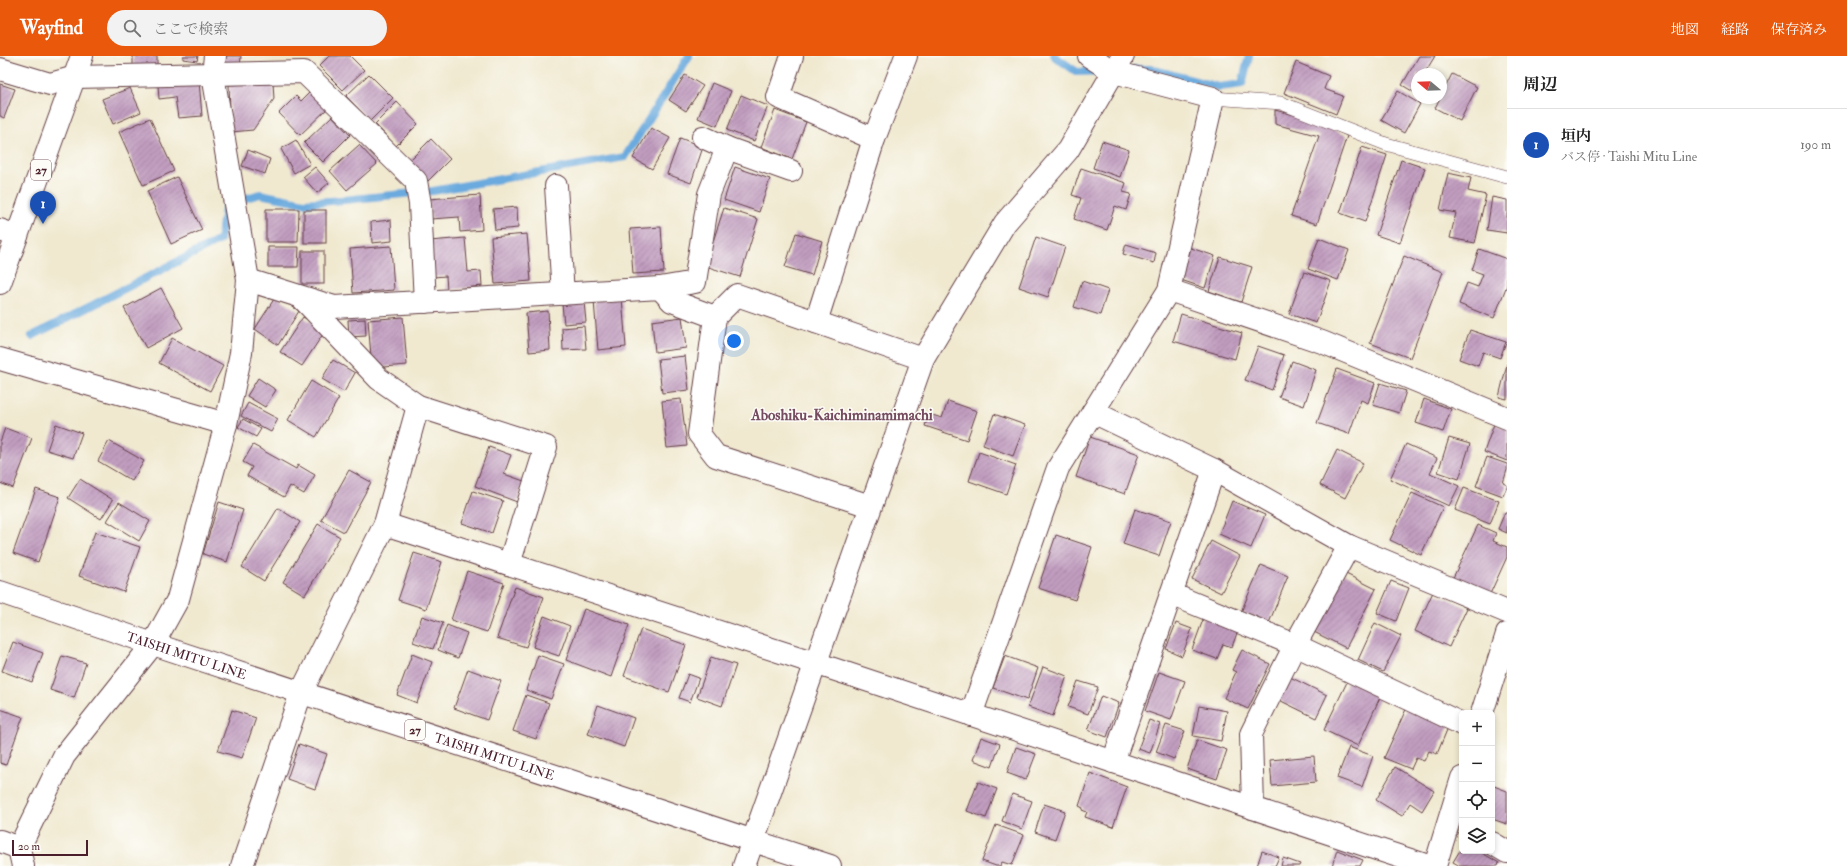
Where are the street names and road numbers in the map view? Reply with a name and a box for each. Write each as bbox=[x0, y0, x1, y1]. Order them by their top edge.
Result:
road number: 27 bbox=[31, 160, 51, 180]
street label: TAISHI MITU LINE bbox=[124, 629, 248, 683]
road number: 27 bbox=[405, 720, 425, 740]
street label: TAISHI MITU LINE bbox=[432, 730, 556, 784]

